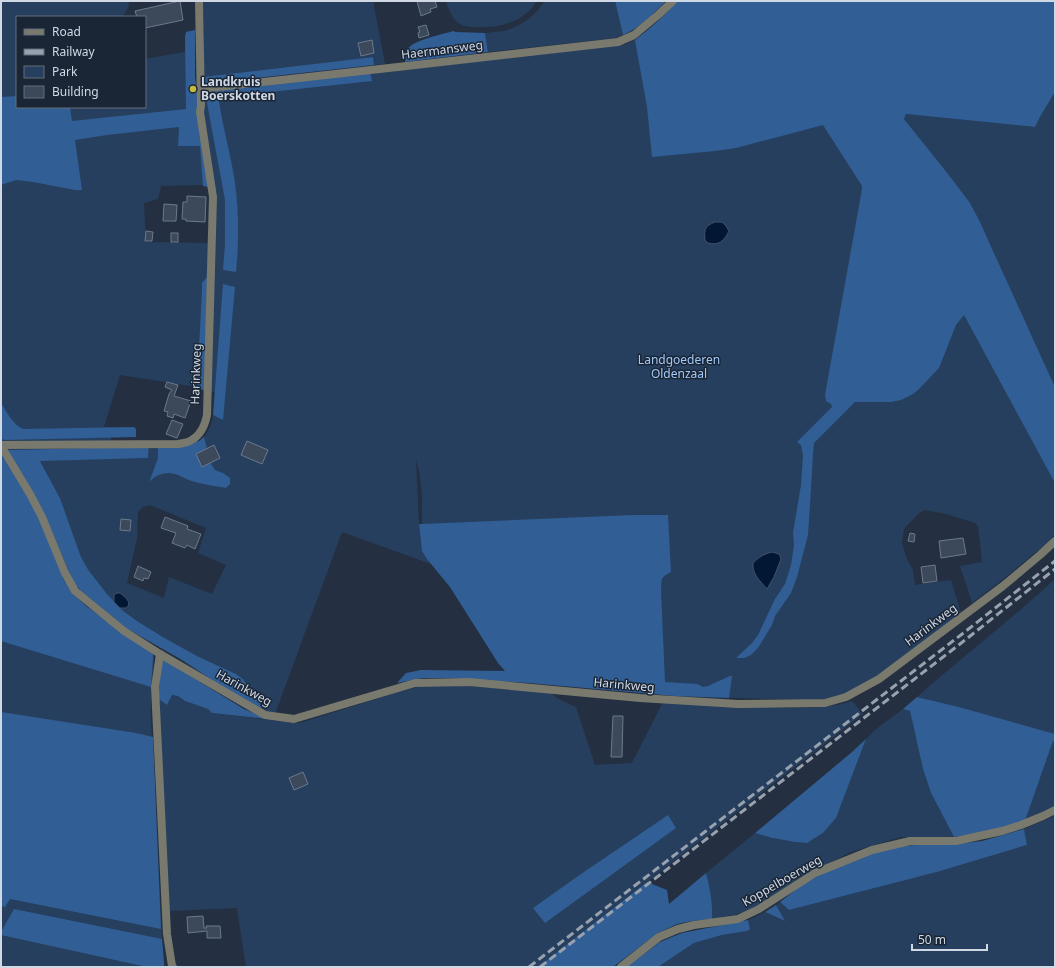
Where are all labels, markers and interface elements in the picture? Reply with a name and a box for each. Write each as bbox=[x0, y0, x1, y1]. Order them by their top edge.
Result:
legend bbox=[16, 16, 146, 108]
text: Road bbox=[52, 23, 81, 40]
street label: Haermansweg bbox=[400, 36, 484, 63]
text: Railway bbox=[52, 43, 96, 60]
text: Park bbox=[52, 63, 78, 80]
place label: Landkruis Boerskotten bbox=[201, 73, 275, 104]
text: Building bbox=[52, 83, 99, 100]
marker: Landkruis Boerskotten bbox=[188, 84, 198, 94]
street label: Harinkweg bbox=[186, 343, 205, 405]
park label: Landgoederen Oldenzaal bbox=[638, 351, 720, 382]
street label: Harinkweg bbox=[901, 599, 960, 650]
street label: Harinkweg bbox=[213, 665, 275, 710]
street label: Harinkweg bbox=[593, 673, 655, 696]
street label: Koppelboerweg bbox=[739, 851, 825, 910]
scale bar bbox=[912, 926, 987, 952]
text: 50 m bbox=[918, 931, 946, 948]

